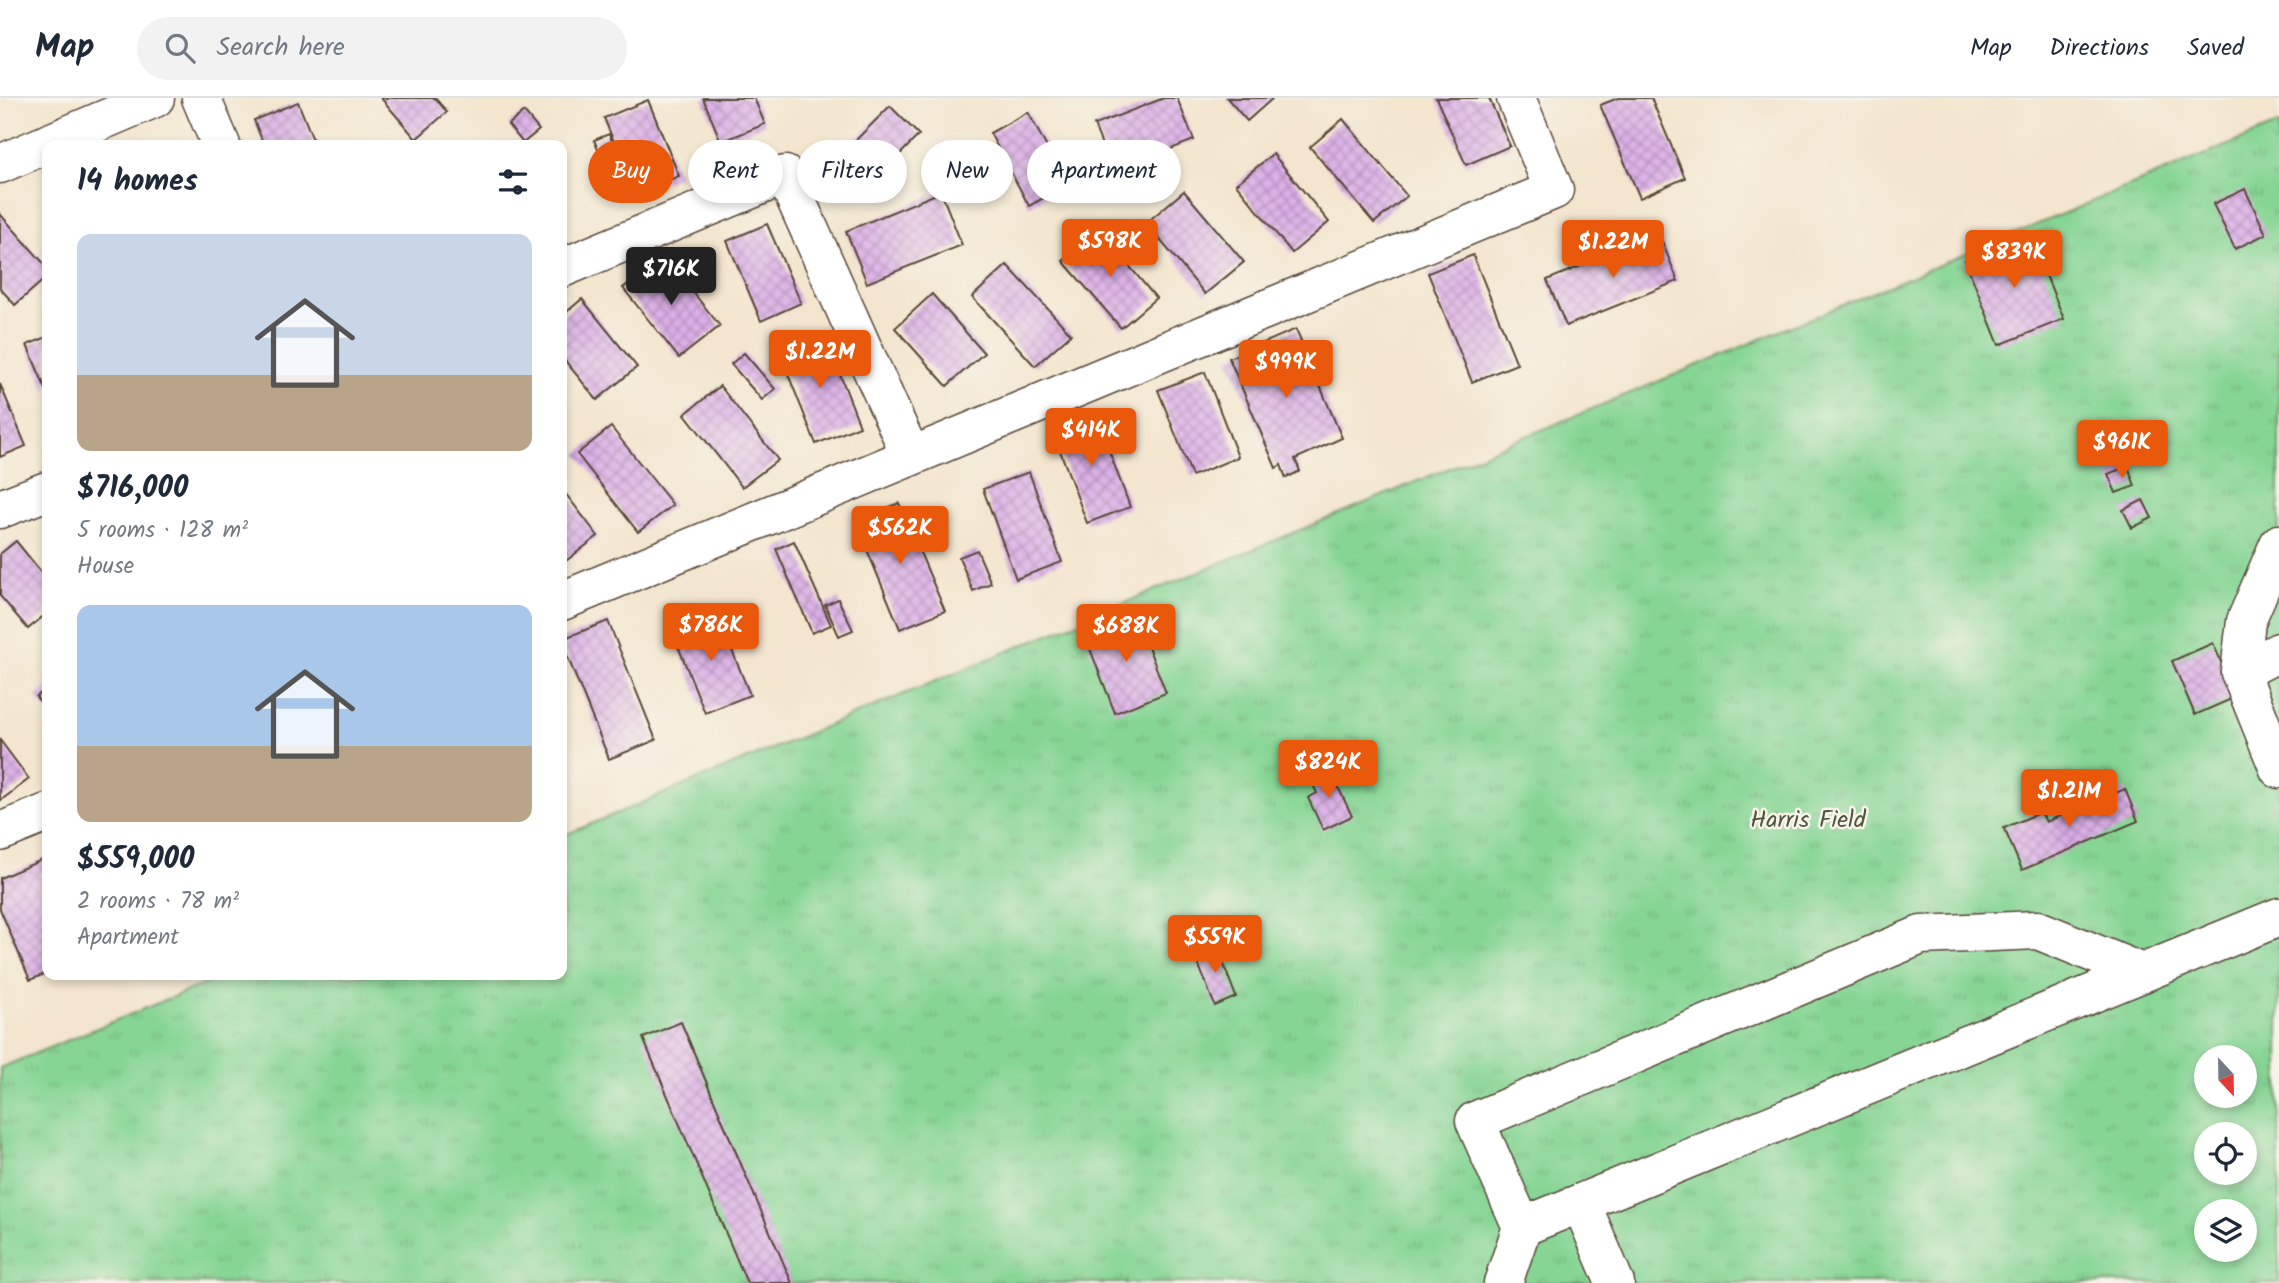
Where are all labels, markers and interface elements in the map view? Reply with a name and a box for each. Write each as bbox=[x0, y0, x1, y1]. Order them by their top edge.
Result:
search box bbox=[137, 17, 627, 80]
text: Map bbox=[35, 22, 95, 75]
text: Search here bbox=[217, 27, 345, 69]
icon: search bbox=[161, 29, 199, 67]
text: Map bbox=[1970, 29, 2012, 68]
text: Directions bbox=[2050, 29, 2149, 68]
text: Saved bbox=[2187, 29, 2244, 68]
chip: Buy bbox=[588, 140, 674, 203]
chip: Rent bbox=[688, 140, 783, 203]
chip: Filters bbox=[797, 140, 907, 203]
chip: New bbox=[921, 140, 1013, 203]
chip: Apartment bbox=[1027, 140, 1181, 203]
text: 14 homes bbox=[77, 158, 198, 206]
icon: filters bbox=[494, 163, 532, 201]
pin: $598K bbox=[1061, 220, 1159, 279]
pin: $1.22M bbox=[1556, 220, 1670, 280]
text: $598K bbox=[1078, 224, 1142, 260]
text: $1.22M bbox=[1578, 225, 1648, 261]
pin: $839K bbox=[1965, 230, 2063, 290]
text: $839K bbox=[1981, 235, 2047, 271]
pin: $716K bbox=[622, 248, 720, 307]
text: $716K bbox=[642, 252, 700, 288]
icon: home bbox=[242, 280, 368, 406]
pin: $1.22M bbox=[763, 330, 877, 390]
text: $1.22M bbox=[785, 335, 855, 371]
pin: $999K bbox=[1237, 341, 1335, 400]
text: $999K bbox=[1255, 345, 1317, 381]
pin: $414K bbox=[1042, 408, 1140, 468]
text: $414K bbox=[1061, 413, 1121, 449]
pin: $961K bbox=[2073, 420, 2171, 480]
text: $961K bbox=[2093, 425, 2151, 461]
text: $716,000 bbox=[77, 465, 188, 513]
pin: $562K bbox=[851, 506, 949, 566]
text: $562K bbox=[868, 511, 932, 547]
text: 5 rooms · 128 m² bbox=[77, 513, 248, 549]
text: House bbox=[77, 549, 134, 585]
pin: $786K bbox=[662, 603, 760, 663]
pin: $688K bbox=[1077, 604, 1175, 664]
text: $786K bbox=[679, 608, 743, 644]
text: $688K bbox=[1092, 609, 1160, 645]
icon: home bbox=[242, 651, 368, 777]
pin: $824K bbox=[1279, 740, 1377, 800]
text: $824K bbox=[1295, 745, 1361, 781]
pin: $1.21M bbox=[2012, 770, 2126, 829]
text: $1.21M bbox=[2037, 774, 2101, 810]
park label: Harris Field bbox=[1750, 801, 1867, 840]
text: $559,000 bbox=[77, 836, 194, 884]
text: 2 rooms · 78 m² bbox=[77, 884, 239, 920]
pin: $559K bbox=[1166, 916, 1264, 975]
text: Apartment bbox=[77, 920, 179, 956]
text: $559K bbox=[1184, 920, 1246, 956]
north arrow bbox=[2194, 1045, 2258, 1108]
map controls bbox=[2194, 1045, 2257, 1262]
button: locate bbox=[2194, 1122, 2257, 1185]
button: layers bbox=[2194, 1199, 2257, 1262]

